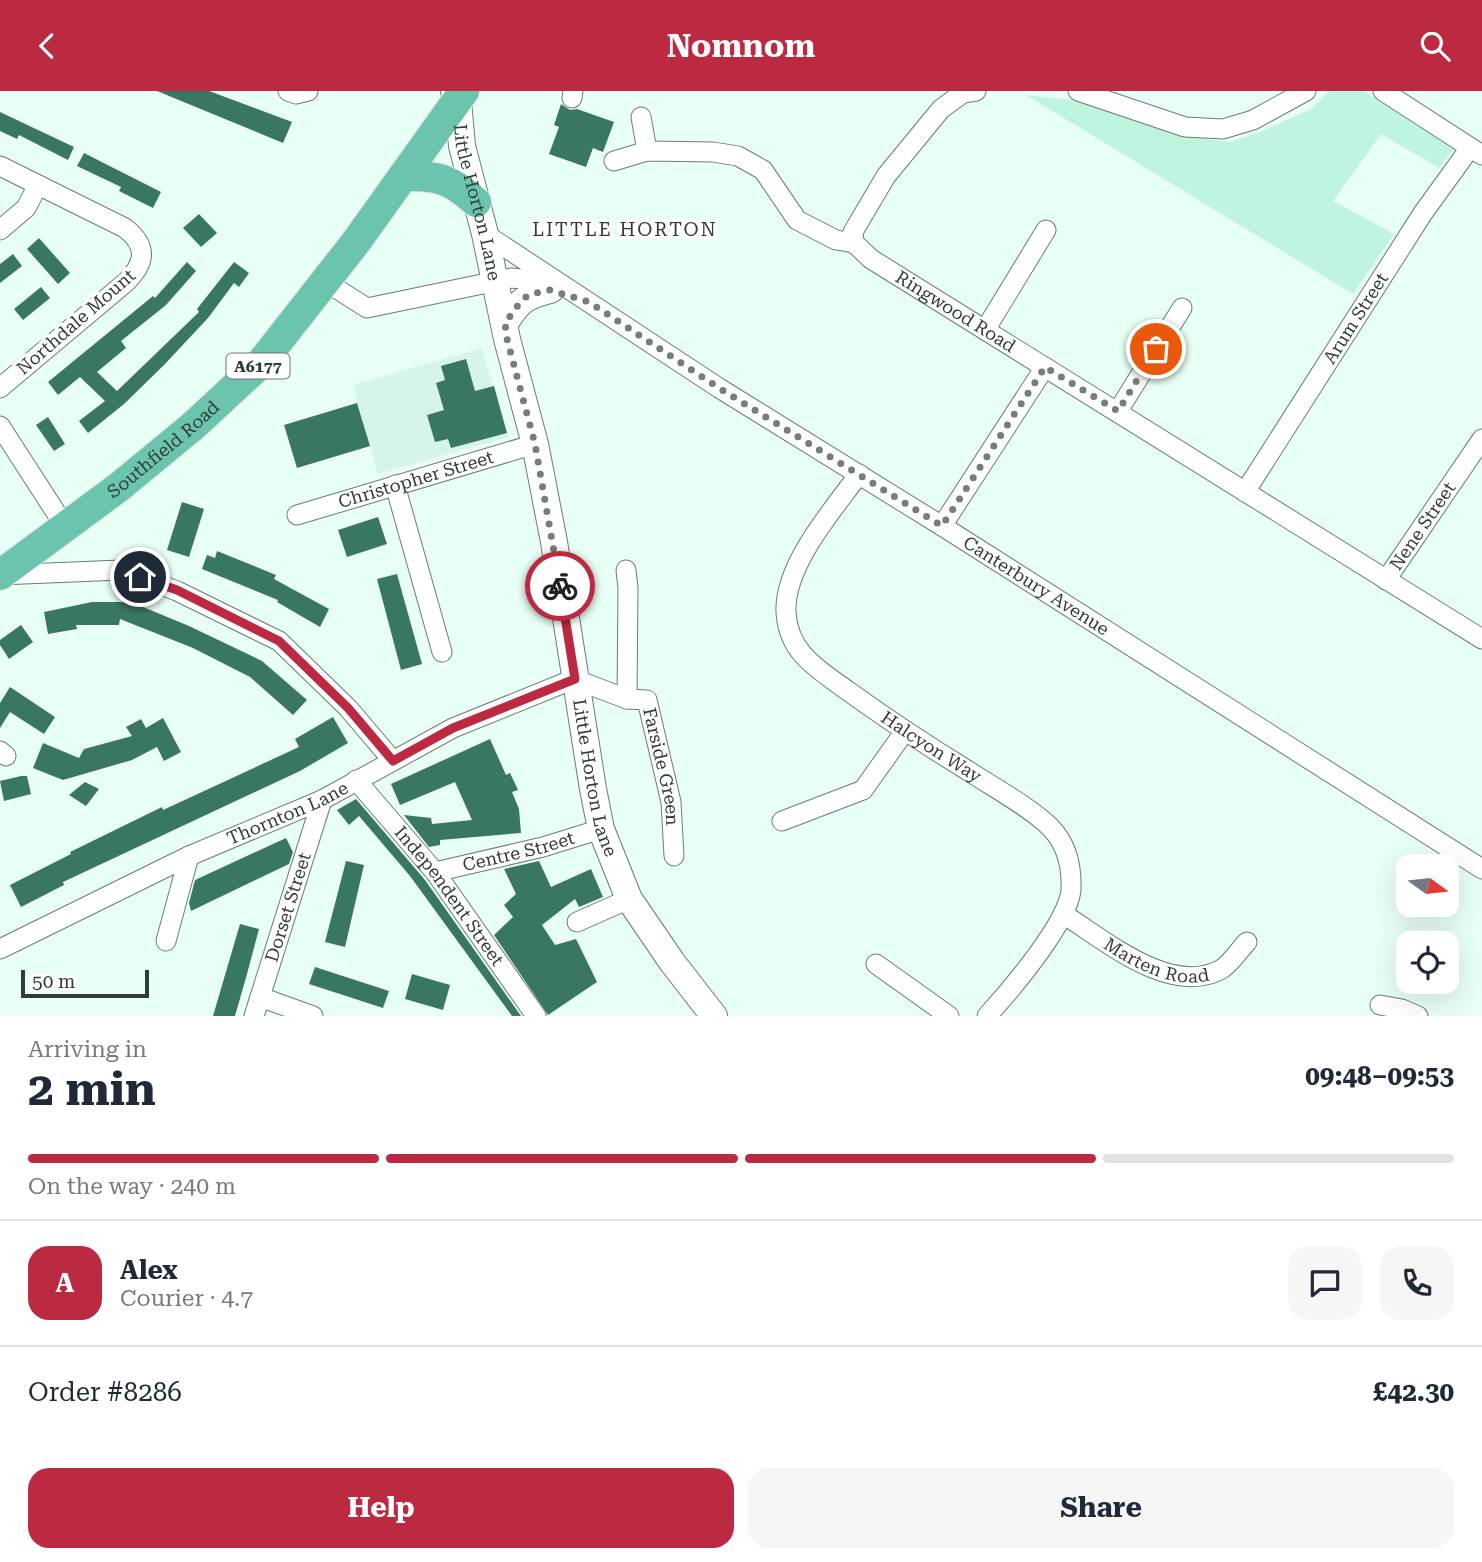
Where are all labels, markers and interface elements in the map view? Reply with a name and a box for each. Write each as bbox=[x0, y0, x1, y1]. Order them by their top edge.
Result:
icon: back bbox=[28, 27, 66, 65]
text: Nomnom bbox=[667, 27, 815, 65]
icon: search bbox=[1416, 27, 1454, 65]
street label: Little Horton Lane bbox=[450, 123, 505, 283]
district label: LITTLE HORTON bbox=[532, 218, 718, 241]
street label: Northdale Mount bbox=[12, 264, 139, 379]
street label: Ringwood Road bbox=[892, 266, 1020, 357]
street label: Arum Street bbox=[1319, 268, 1392, 367]
pin bbox=[1126, 319, 1186, 379]
icon: bag bbox=[1137, 330, 1175, 368]
road number: A6177 bbox=[226, 353, 290, 379]
street label: Southfield Road bbox=[103, 396, 224, 502]
street label: Christopher Street bbox=[336, 446, 496, 512]
street label: Nene Street bbox=[1385, 478, 1460, 574]
street label: Canterbury Avenue bbox=[960, 531, 1113, 640]
pin bbox=[110, 547, 170, 607]
courier bbox=[525, 551, 595, 621]
icon: home bbox=[121, 558, 159, 596]
icon: bike bbox=[541, 567, 579, 605]
street label: Little Horton Lane bbox=[569, 697, 622, 859]
street label: Farside Green bbox=[639, 706, 683, 827]
street label: Halcyon Way bbox=[877, 707, 986, 787]
street label: Thornton Lane bbox=[224, 777, 352, 849]
street label: Independent Street bbox=[390, 822, 509, 970]
street label: Centre Street bbox=[460, 827, 577, 875]
street label: Dorset Street bbox=[261, 849, 315, 965]
north arrow bbox=[1396, 854, 1460, 917]
map controls bbox=[1396, 854, 1459, 994]
button: locate bbox=[1396, 931, 1459, 994]
street label: Marten Road bbox=[1100, 933, 1211, 987]
scale bar bbox=[21, 967, 149, 999]
text: 50 m bbox=[32, 970, 75, 993]
text: Arriving in bbox=[28, 1036, 147, 1063]
text: 09:48–09:53 bbox=[1305, 1061, 1454, 1091]
text: 2 min bbox=[28, 1062, 156, 1116]
text: On the way · 240 m bbox=[28, 1173, 236, 1200]
button: chat bbox=[1288, 1246, 1362, 1320]
button: phone bbox=[1380, 1246, 1454, 1320]
text: Alex bbox=[120, 1255, 178, 1285]
text: A bbox=[56, 1268, 74, 1298]
text: Courier · 4.7 bbox=[120, 1285, 253, 1312]
text: Order #8286 bbox=[28, 1377, 182, 1407]
text: £42.30 bbox=[1373, 1377, 1454, 1407]
button: Help bbox=[28, 1468, 734, 1548]
button: Share bbox=[748, 1468, 1454, 1548]

